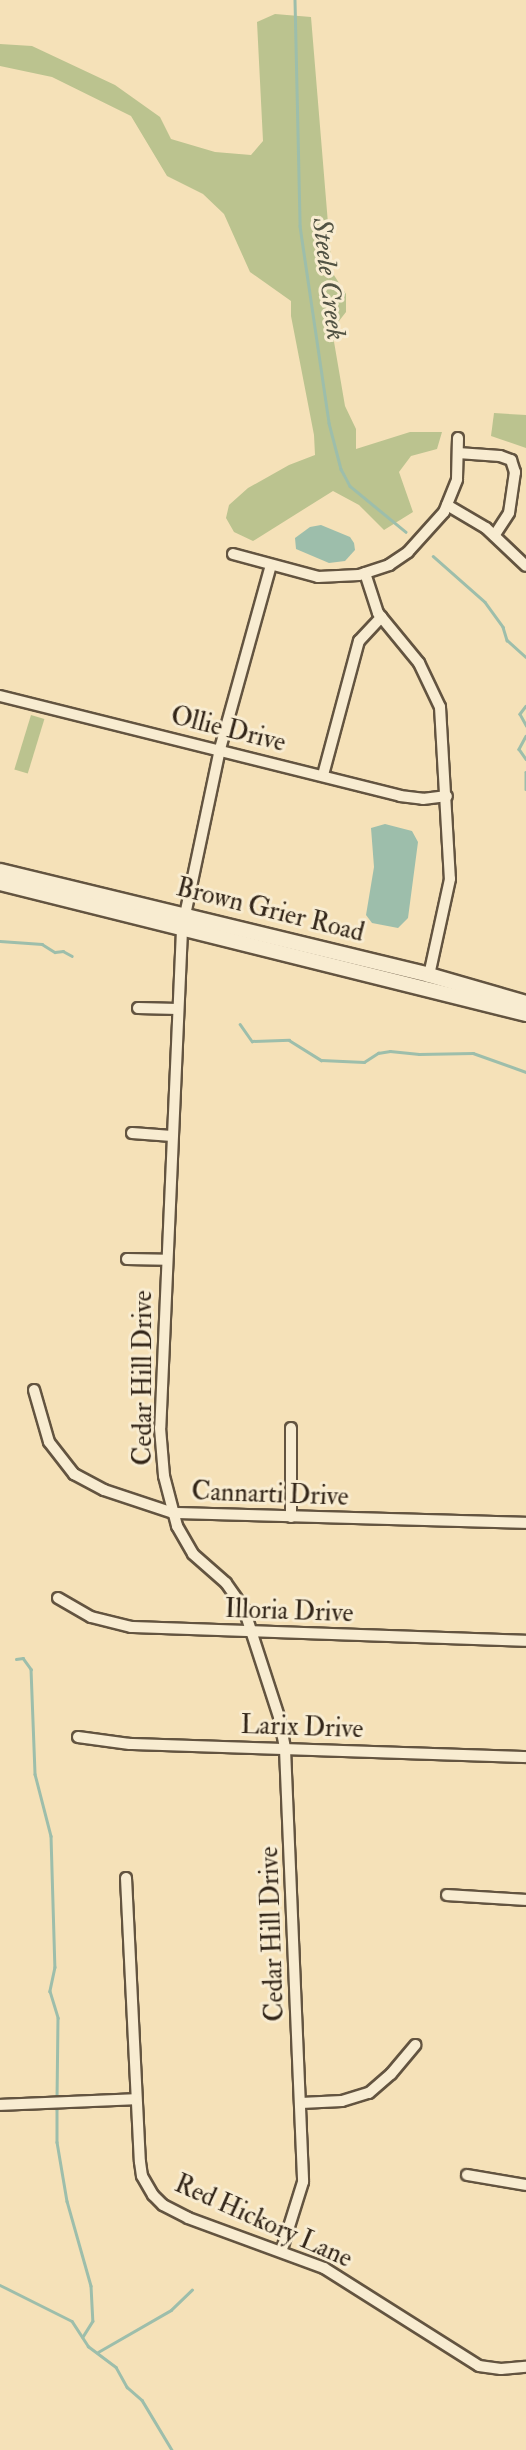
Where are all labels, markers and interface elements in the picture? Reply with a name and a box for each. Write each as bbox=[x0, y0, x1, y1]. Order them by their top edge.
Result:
water label: Steele Creek bbox=[304, 216, 352, 342]
street label: Ollie Drive bbox=[167, 701, 289, 759]
street label: Brown Grier Road bbox=[173, 873, 367, 949]
street label: Cedar Hill Drive bbox=[128, 1290, 160, 1466]
street label: Cannarti Drive bbox=[191, 1477, 349, 1513]
street label: Illoria Drive bbox=[224, 1594, 354, 1630]
street label: Larix Drive bbox=[240, 1710, 364, 1746]
street label: Cedar Hill Drive bbox=[254, 1846, 292, 2022]
street label: Red Hickory Lane bbox=[169, 2169, 357, 2275]

